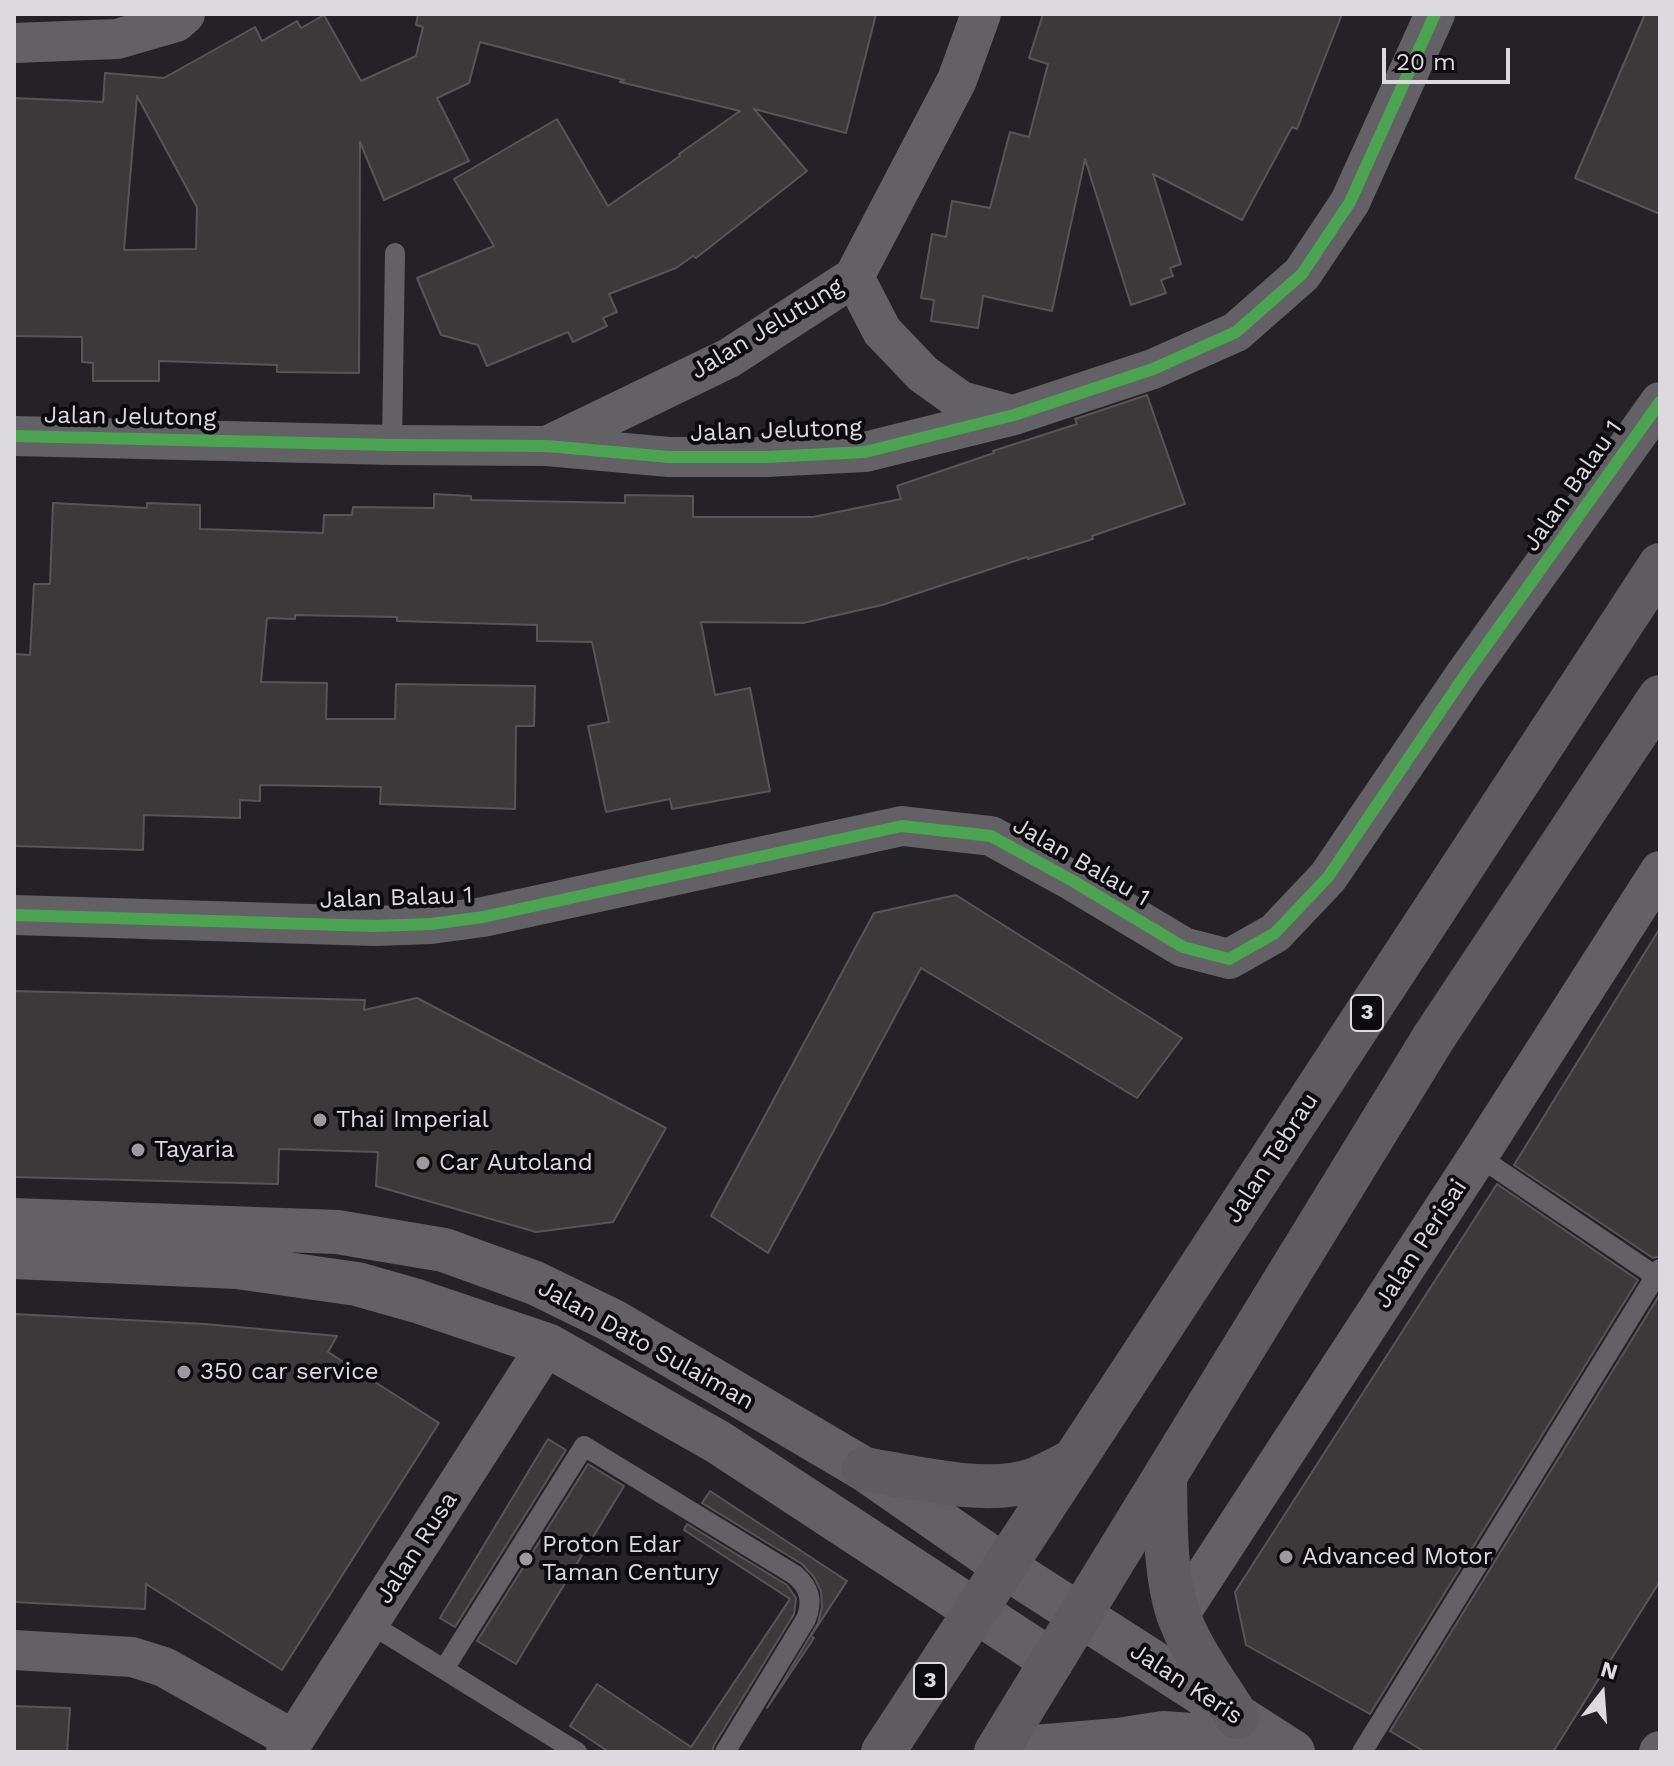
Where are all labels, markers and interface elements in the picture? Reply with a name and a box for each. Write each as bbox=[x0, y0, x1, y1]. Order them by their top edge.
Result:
scale bar bbox=[1386, 32, 1514, 82]
text: 20 m bbox=[1396, 48, 1456, 76]
street label: Jalan Jelutung bbox=[686, 272, 848, 386]
street label: Jalan Jelutong bbox=[44, 401, 216, 433]
street label: Jalan Jelutong bbox=[689, 414, 863, 448]
street label: Jalan Balau 1 bbox=[1517, 415, 1629, 557]
street label: Jalan Balau 1 bbox=[1007, 811, 1155, 913]
street label: Jalan Balau 1 bbox=[319, 881, 473, 915]
road number: 3 bbox=[1351, 995, 1383, 1031]
street label: Jalan Tebrau bbox=[1219, 1088, 1325, 1228]
place label: Thai Imperial bbox=[336, 1106, 489, 1134]
marker: Thai Imperial bbox=[311, 1111, 329, 1129]
place label: Tayaria bbox=[154, 1136, 234, 1164]
marker: Tayaria bbox=[129, 1141, 147, 1159]
place label: Car Autoland bbox=[439, 1149, 593, 1177]
marker: Car Autoland bbox=[414, 1154, 432, 1172]
street label: Jalan Perisai bbox=[1369, 1174, 1473, 1314]
street label: Jalan Dato Sulaiman bbox=[533, 1274, 759, 1416]
place label: 350 car service bbox=[200, 1358, 379, 1386]
marker: 350 car service bbox=[175, 1363, 193, 1381]
street label: Jalan Rusa bbox=[370, 1487, 464, 1609]
place label: Proton Edar Taman Century bbox=[542, 1531, 719, 1587]
place label: Advanced Motor bbox=[1302, 1543, 1493, 1571]
marker: Advanced Motor bbox=[1277, 1548, 1295, 1566]
marker: Proton Edar Taman Century bbox=[517, 1550, 535, 1568]
street label: Jalan Keris bbox=[1124, 1637, 1248, 1731]
north arrow bbox=[1562, 1654, 1642, 1734]
text: N bbox=[1598, 1656, 1621, 1685]
road number: 3 bbox=[914, 1663, 946, 1699]

